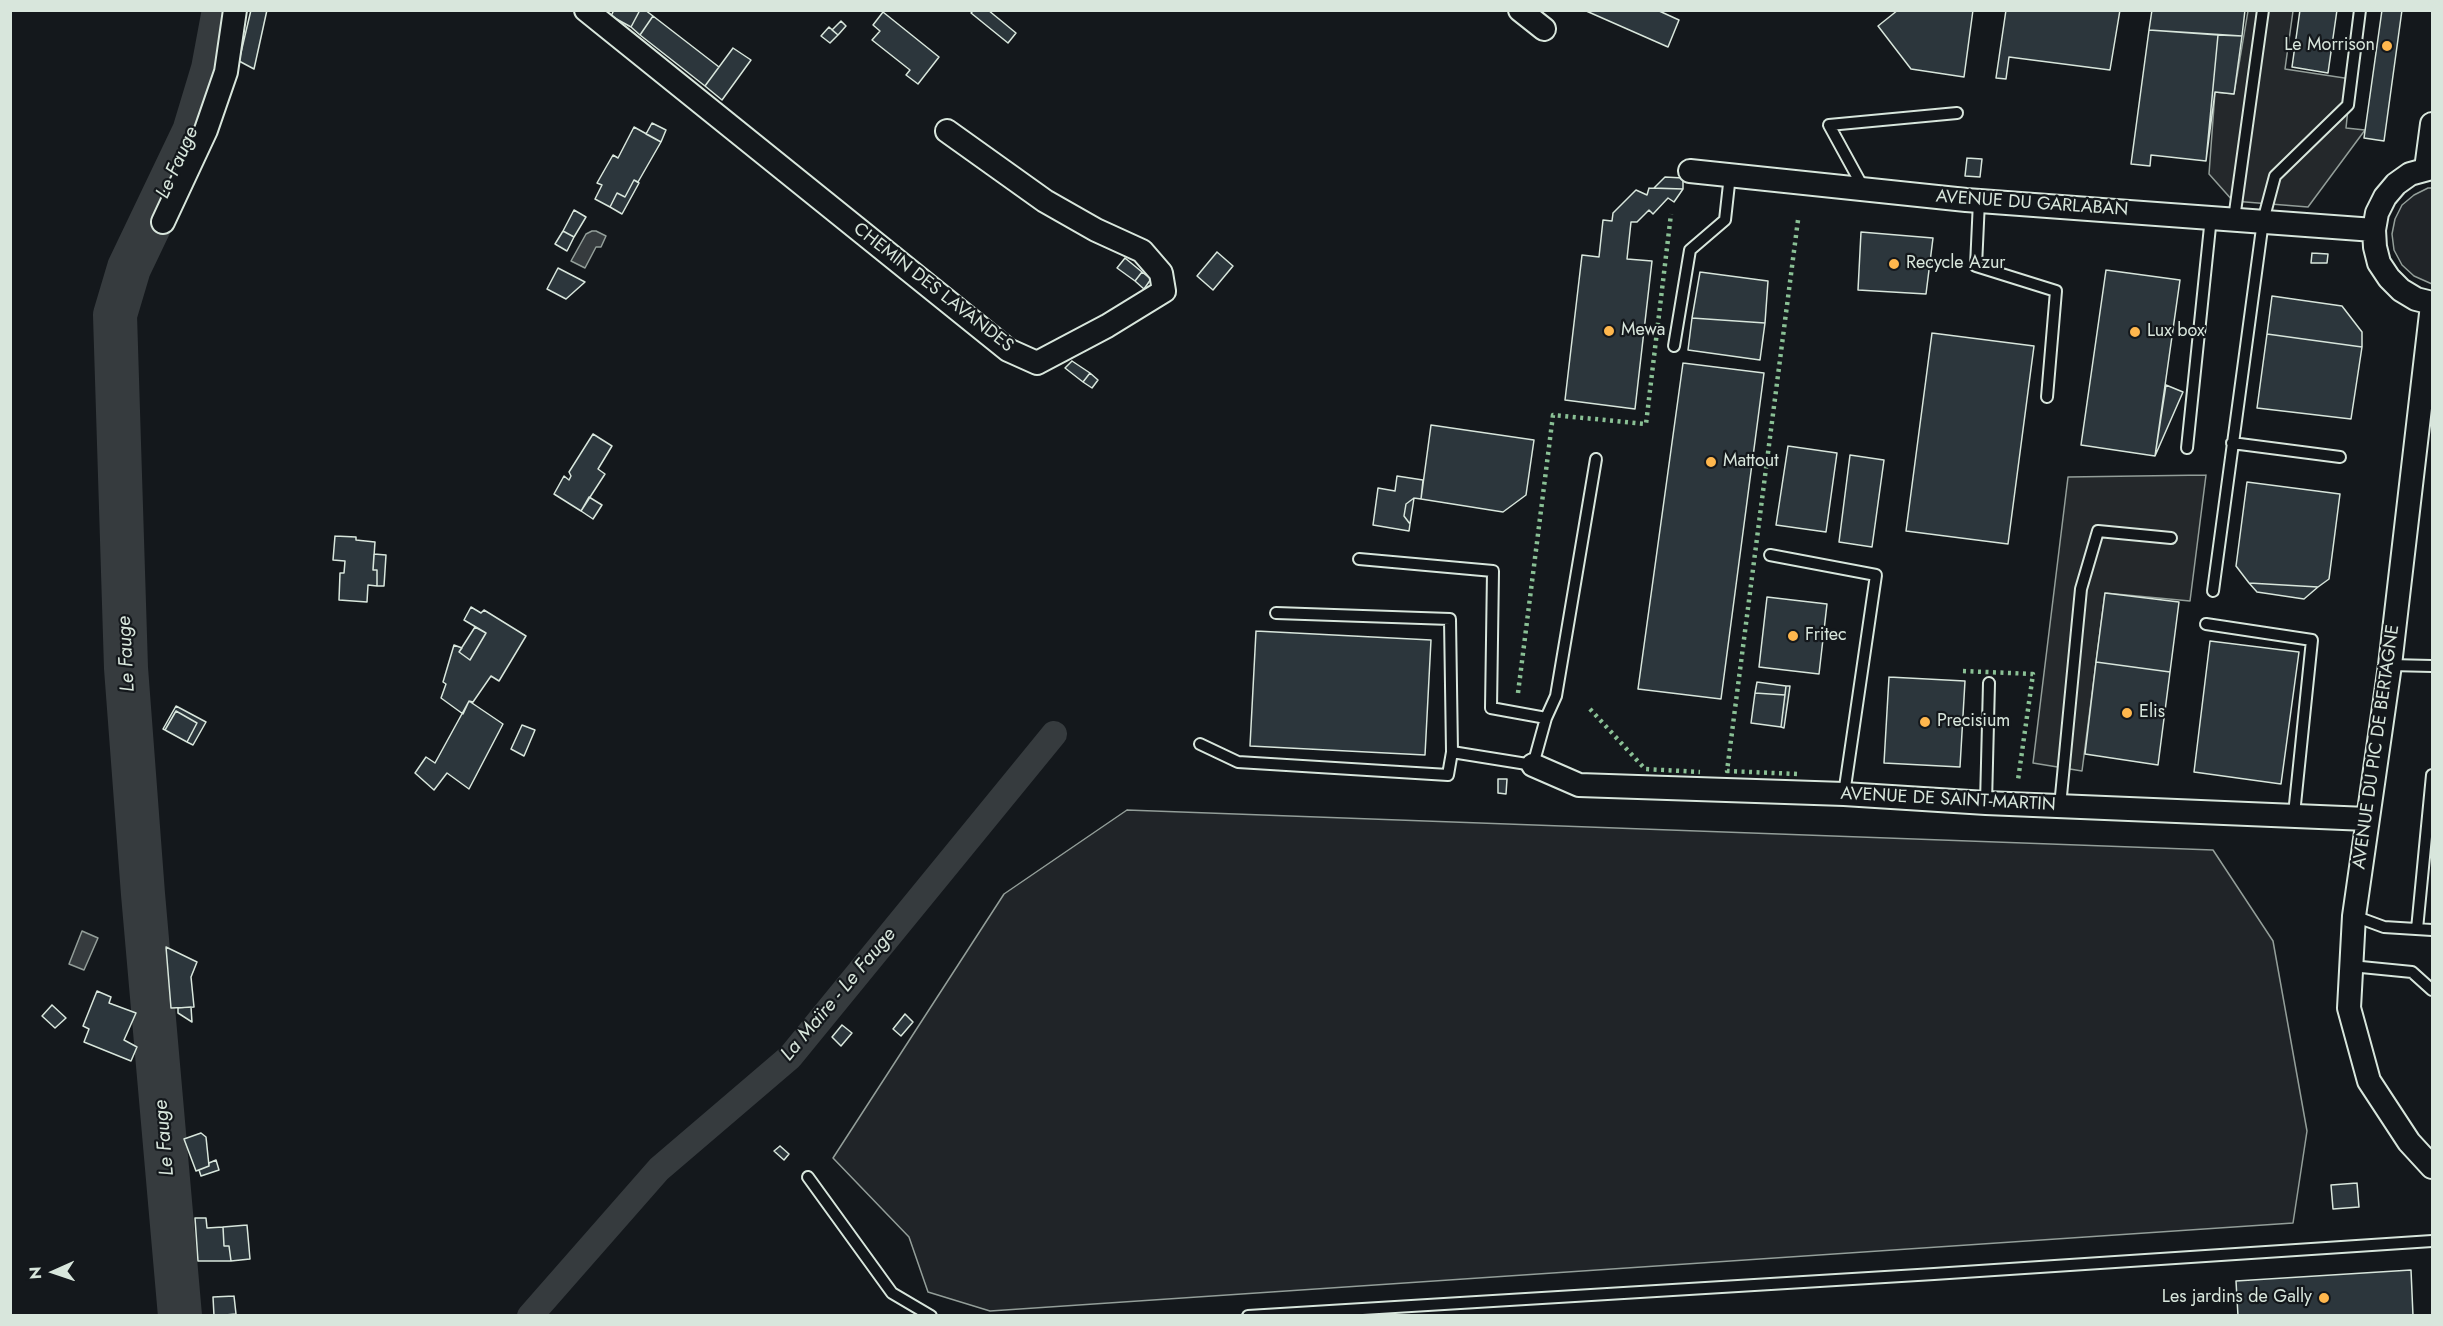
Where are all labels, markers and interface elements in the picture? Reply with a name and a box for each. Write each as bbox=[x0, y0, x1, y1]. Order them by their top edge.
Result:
place label: Le Morrison bbox=[2284, 35, 2375, 57]
marker: Le Morrison bbox=[2380, 39, 2394, 53]
water label: Le Fauge bbox=[152, 123, 204, 203]
street label: AVENUE DU GARLABAN bbox=[1935, 187, 2129, 221]
street label: CHEMIN DES LAVANDES bbox=[849, 219, 1017, 357]
place label: Recycle Azur bbox=[1906, 253, 2006, 275]
marker: Recycle Azur bbox=[1887, 257, 1901, 271]
place label: Mewa bbox=[1621, 320, 1665, 342]
place label: Lux box bbox=[2147, 321, 2205, 343]
marker: Mewa bbox=[1602, 324, 1616, 338]
marker: Lux box bbox=[2128, 325, 2142, 339]
place label: Mattout bbox=[1723, 451, 1778, 473]
marker: Mattout bbox=[1704, 455, 1718, 469]
water label: Le Fauge bbox=[113, 615, 141, 693]
street label: AVENUE DU PIC DE BERTAGNE bbox=[2349, 623, 2405, 871]
place label: Fritec bbox=[1805, 625, 1847, 647]
marker: Fritec bbox=[1786, 629, 1800, 643]
place label: Elis bbox=[2139, 702, 2165, 724]
marker: Elis bbox=[2120, 706, 2134, 720]
place label: Precisium bbox=[1937, 711, 2010, 733]
marker: Precisium bbox=[1918, 715, 1932, 729]
street label: AVENUE DE SAINT-MARTIN bbox=[1840, 784, 2056, 816]
water label: La Maïre - Le Fauge bbox=[776, 924, 902, 1066]
water label: Le Fauge bbox=[150, 1099, 180, 1177]
north arrow bbox=[24, 1242, 84, 1302]
text: N bbox=[24, 1266, 47, 1280]
place label: Les jardins de Gally bbox=[2162, 1287, 2312, 1309]
marker: Les jardins de Gally bbox=[2317, 1291, 2331, 1305]

